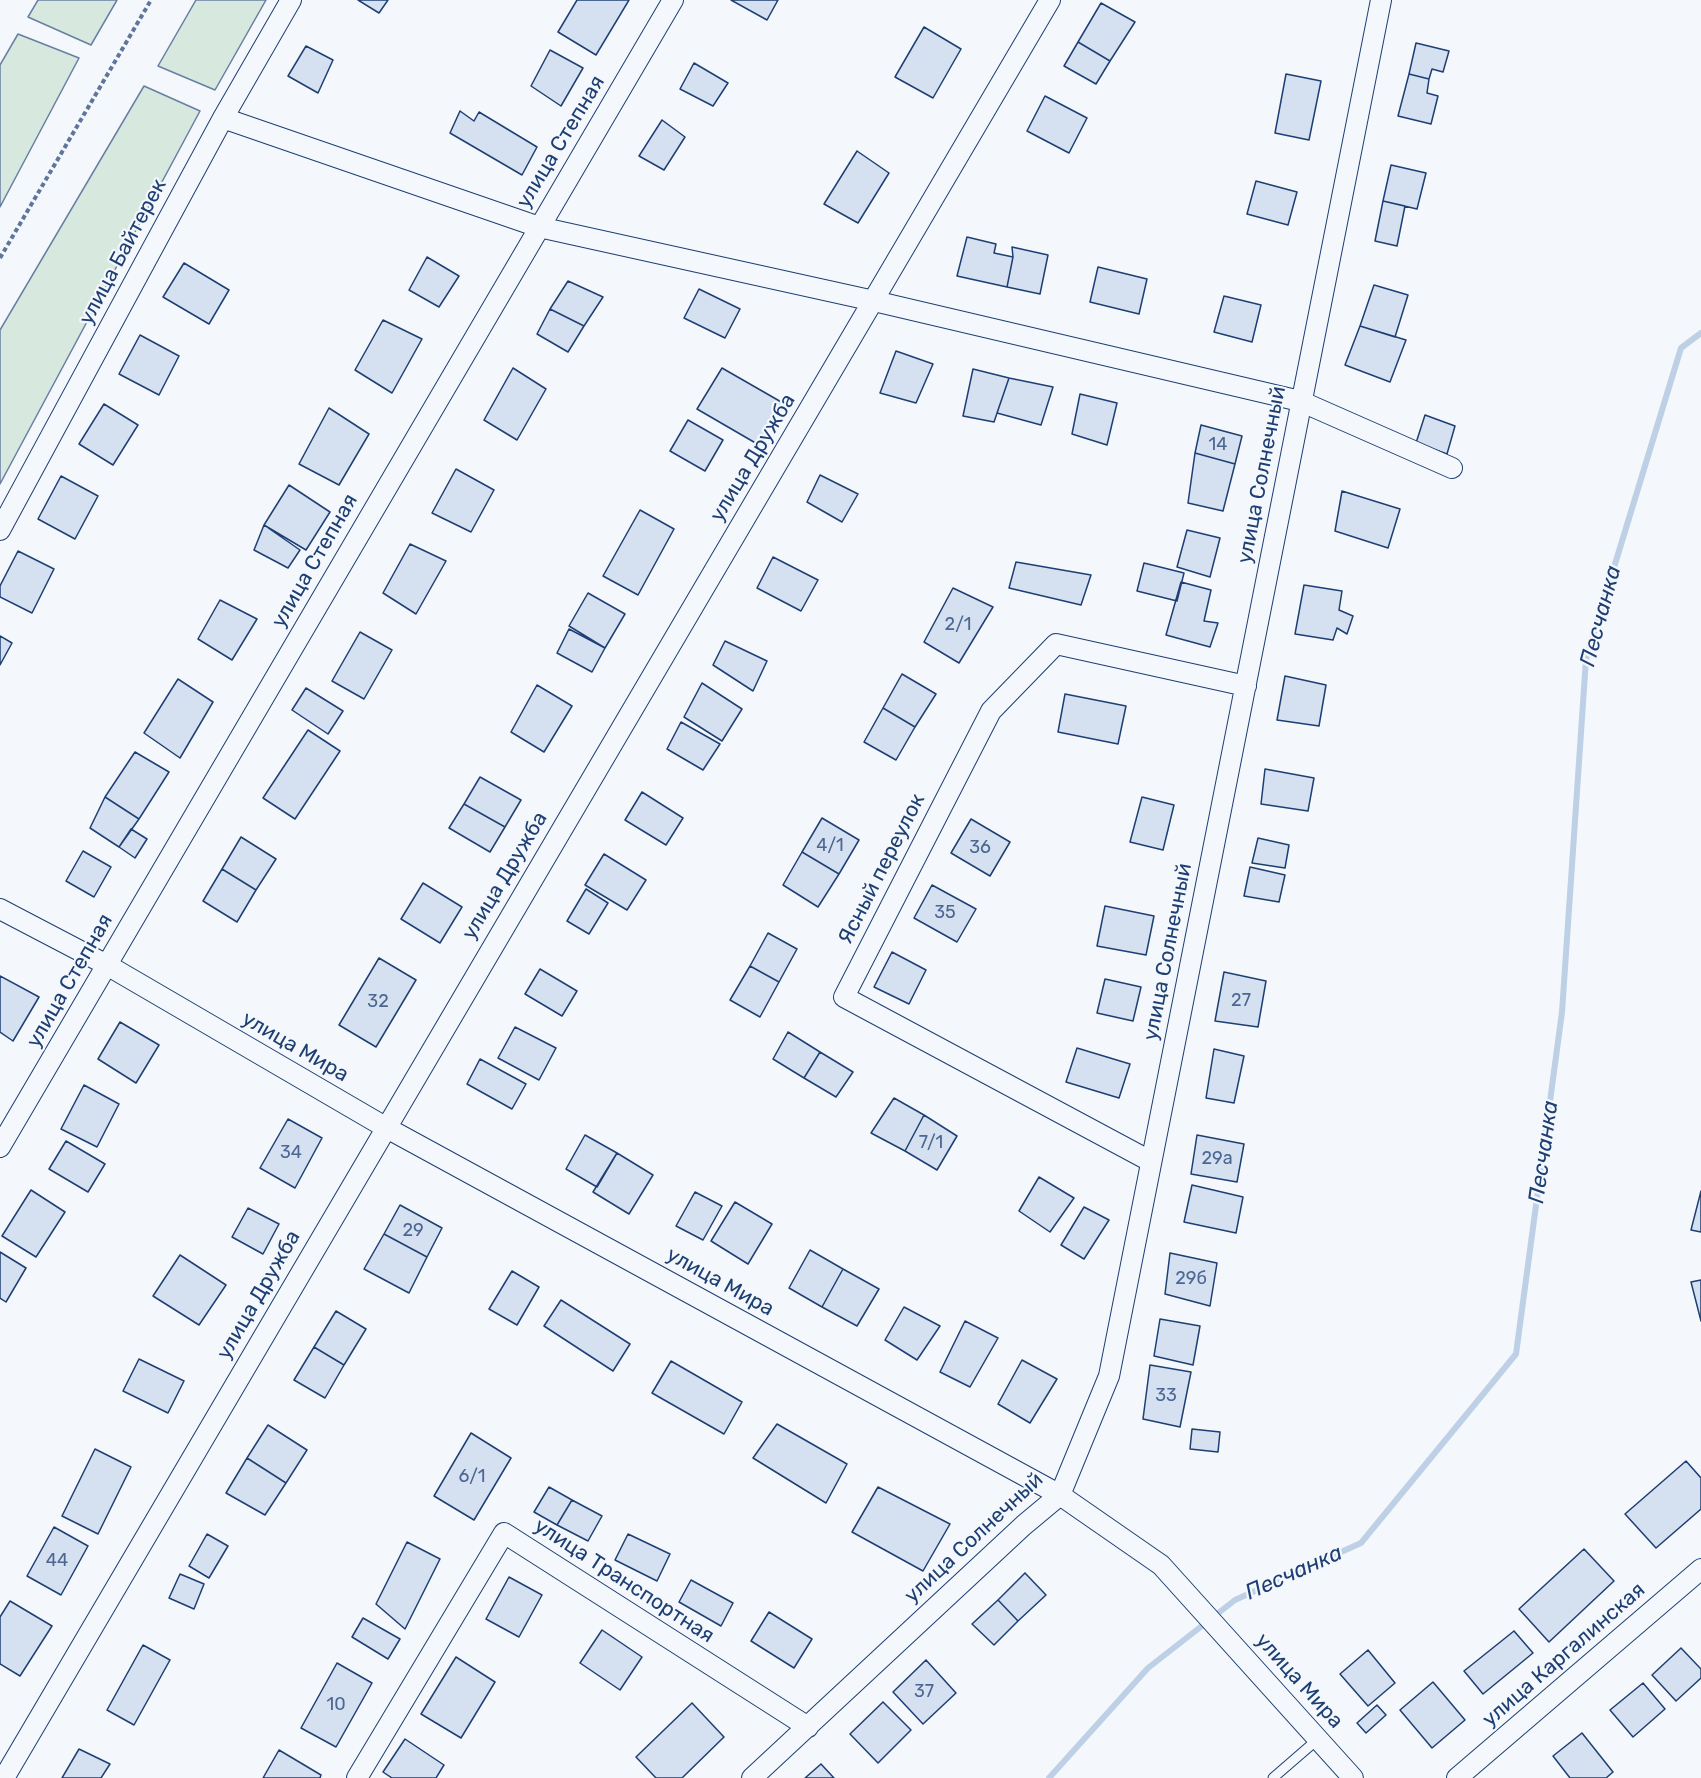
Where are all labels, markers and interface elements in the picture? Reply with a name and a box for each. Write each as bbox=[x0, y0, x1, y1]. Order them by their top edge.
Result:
street label: улица Степная bbox=[511, 71, 611, 213]
street label: улица Байтерек bbox=[74, 175, 172, 329]
street label: улица Солнечный bbox=[1232, 384, 1292, 566]
street label: улица Дружба bbox=[705, 390, 801, 526]
house number: 14 bbox=[1209, 434, 1227, 456]
street label: улица Степная bbox=[267, 490, 363, 632]
water label: Песчанка bbox=[1575, 563, 1627, 669]
house number: 2/1 bbox=[945, 614, 971, 636]
street label: Ясный переулок bbox=[833, 790, 931, 948]
street label: улица Дружба bbox=[457, 808, 553, 944]
house number: 4/1 bbox=[816, 835, 844, 857]
house number: 36 bbox=[969, 837, 991, 859]
street label: улица Солнечный bbox=[1138, 861, 1198, 1043]
house number: 35 bbox=[934, 902, 956, 924]
street label: улица Степная bbox=[22, 910, 118, 1052]
house number: 27 bbox=[1231, 990, 1251, 1012]
house number: 32 bbox=[367, 991, 389, 1013]
street label: улица Мира bbox=[237, 1006, 353, 1088]
water label: Песчанка bbox=[1524, 1099, 1564, 1205]
house number: 7/1 bbox=[919, 1132, 943, 1154]
house number: 34 bbox=[280, 1142, 302, 1164]
house number: 29а bbox=[1201, 1148, 1233, 1170]
house number: 29 bbox=[402, 1220, 424, 1242]
street label: улица Дружба bbox=[212, 1226, 306, 1364]
street label: улица Мира bbox=[662, 1242, 778, 1322]
house number: 29б bbox=[1175, 1268, 1207, 1290]
house number: 33 bbox=[1155, 1385, 1177, 1407]
house number: 6/1 bbox=[458, 1466, 486, 1488]
street label: улица Солнечный bbox=[900, 1467, 1048, 1609]
street label: улица Транспортная bbox=[529, 1513, 719, 1649]
water label: Песчанка bbox=[1241, 1540, 1347, 1606]
house number: 44 bbox=[46, 1550, 68, 1572]
street label: улица Каргалинская bbox=[1477, 1577, 1651, 1733]
street label: улица Мира bbox=[1250, 1628, 1348, 1734]
house number: 37 bbox=[914, 1681, 934, 1703]
house number: 10 bbox=[326, 1694, 346, 1716]

